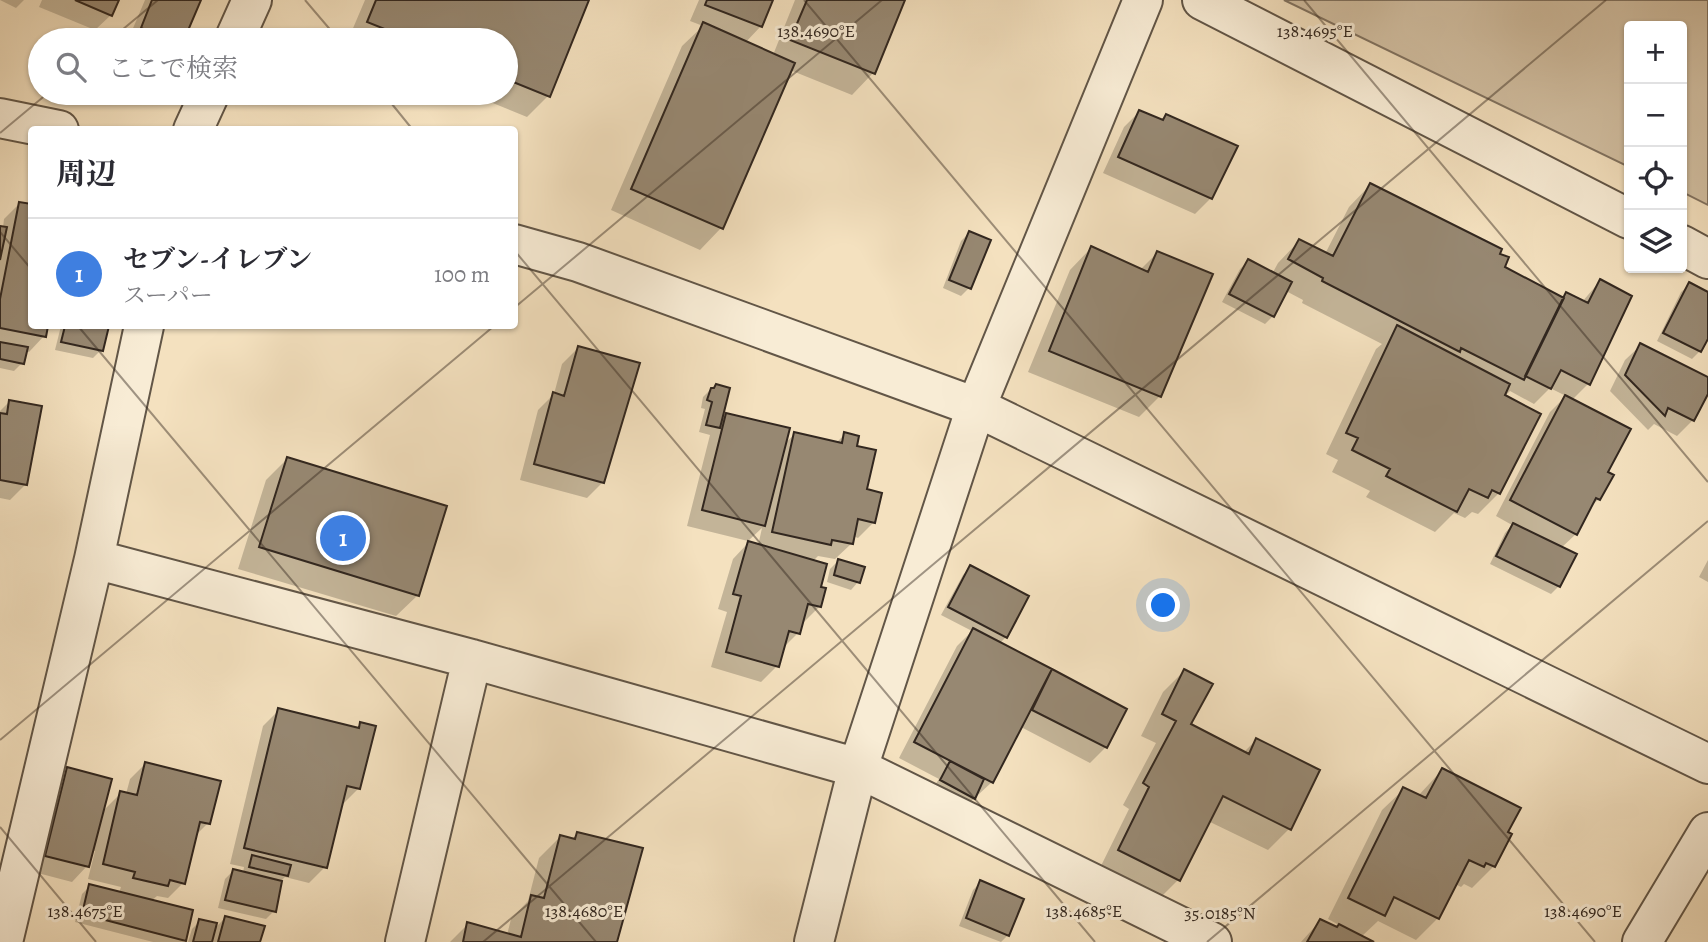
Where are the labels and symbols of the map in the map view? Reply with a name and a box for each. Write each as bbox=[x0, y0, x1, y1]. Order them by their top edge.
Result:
text: 138.4690°E bbox=[777, 19, 855, 43]
text: 138.4695°E bbox=[1277, 19, 1353, 43]
pin: 1 bbox=[320, 512, 366, 564]
your location bbox=[1146, 588, 1180, 622]
text: 138.4675°E bbox=[47, 899, 123, 923]
text: 138.4680°E bbox=[545, 899, 623, 923]
text: 138.4685°E bbox=[1046, 899, 1122, 923]
text: 138.4690°E bbox=[1544, 899, 1622, 923]
text: 35.0185°N bbox=[1184, 901, 1256, 925]

